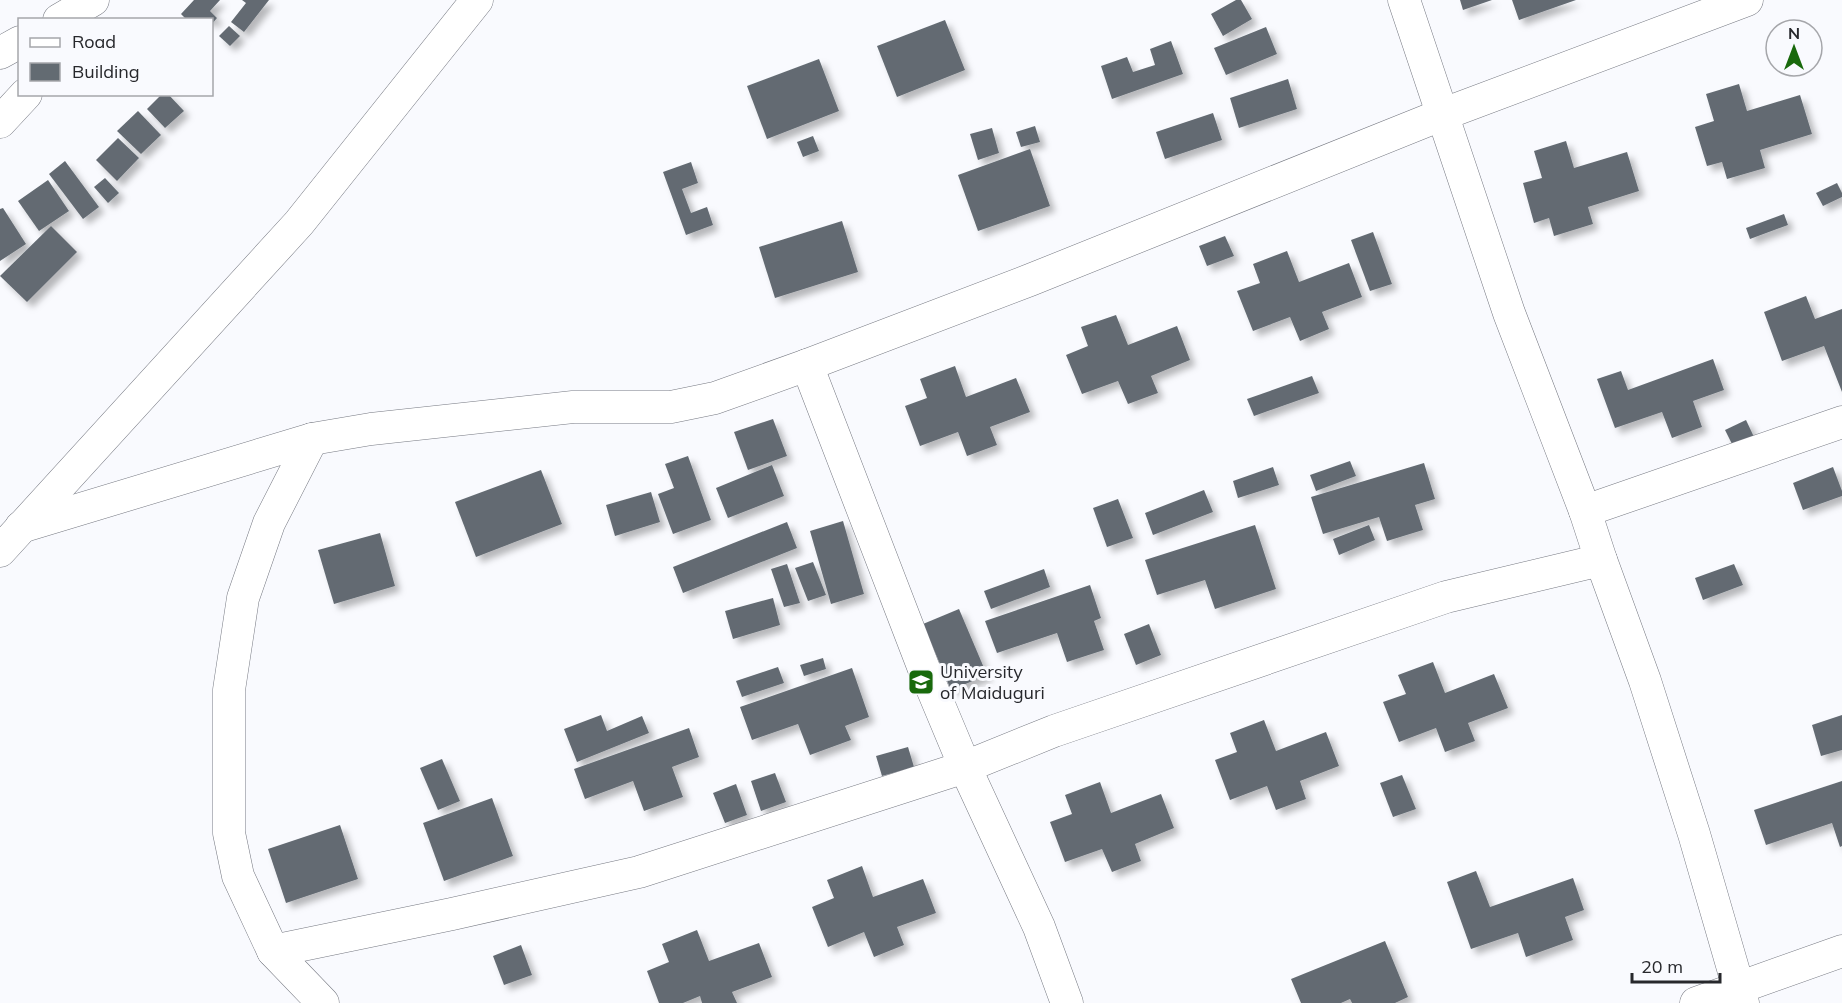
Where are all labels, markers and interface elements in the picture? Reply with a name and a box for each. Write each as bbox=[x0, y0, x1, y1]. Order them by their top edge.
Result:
legend bbox=[18, 18, 213, 96]
north arrow bbox=[1764, 18, 1824, 78]
text: N bbox=[1788, 23, 1800, 43]
text: Road bbox=[72, 30, 116, 53]
text: Building bbox=[72, 60, 140, 83]
place label: University of Maiduguri bbox=[940, 660, 1045, 704]
school or university icon: University of Maiduguri bbox=[906, 667, 936, 697]
scale bar bbox=[1632, 946, 1720, 984]
text: 20 m bbox=[1641, 955, 1683, 978]

